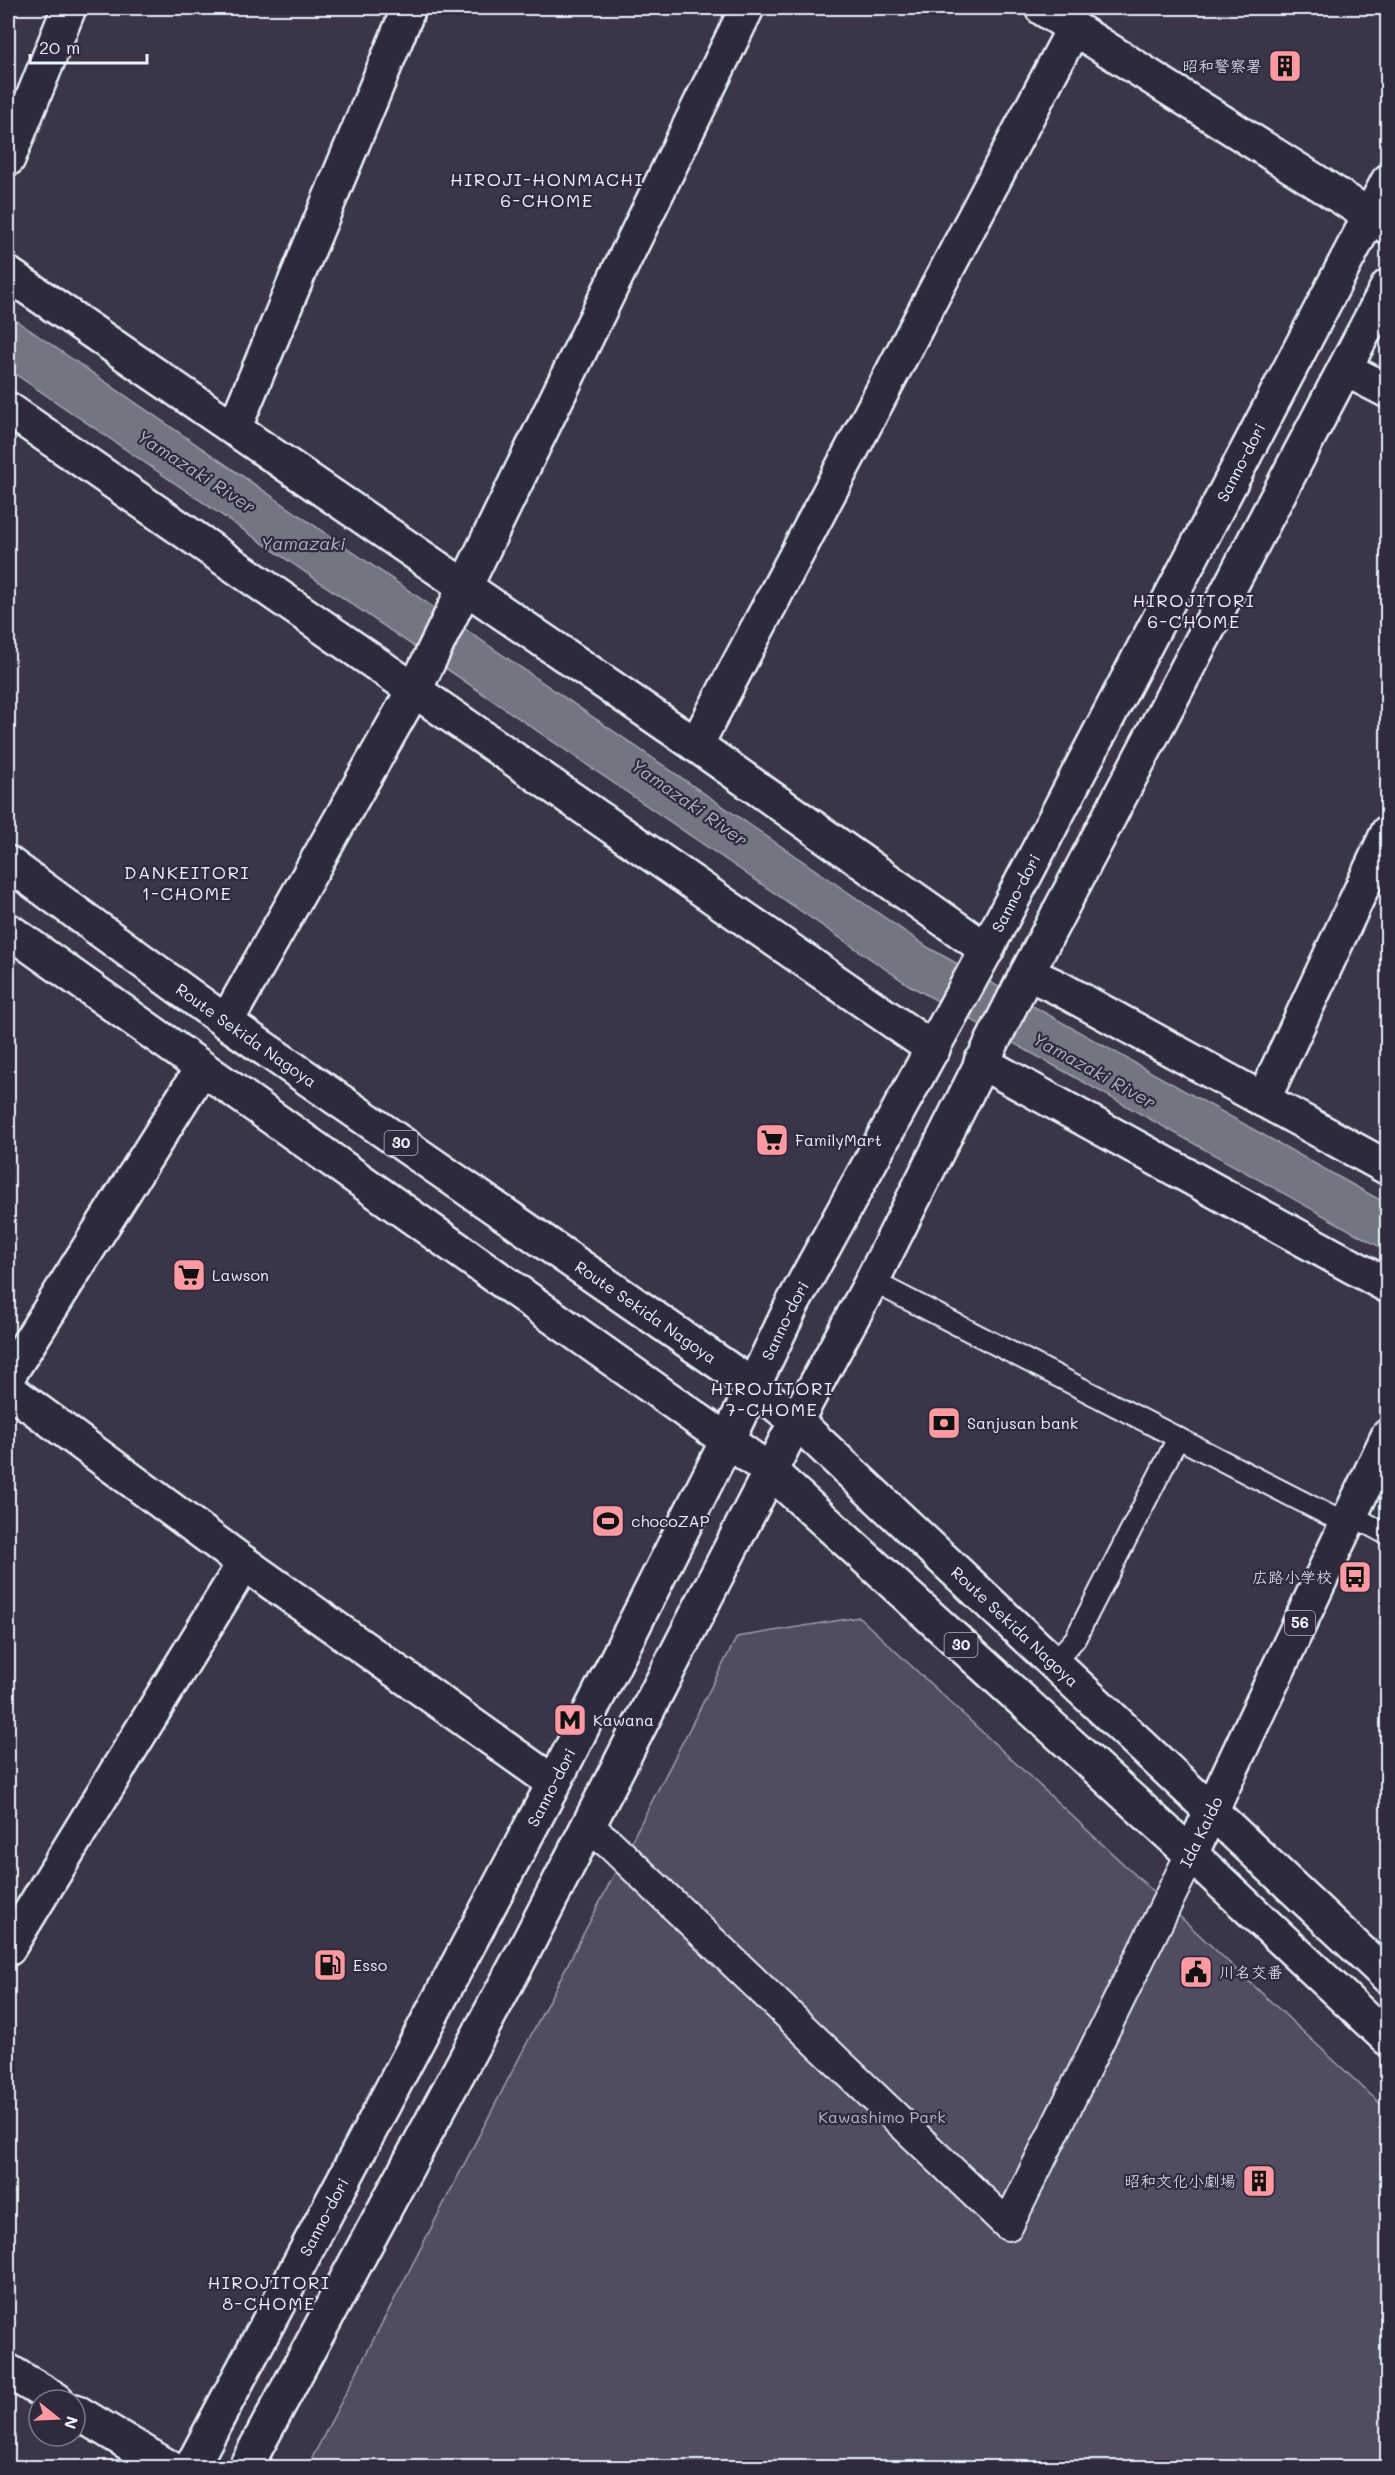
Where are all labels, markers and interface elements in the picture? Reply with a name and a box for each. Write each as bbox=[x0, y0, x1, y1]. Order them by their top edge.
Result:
scale bar bbox=[30, 27, 147, 65]
text: 20 m bbox=[39, 35, 80, 59]
building icon: 昭和警察署 bbox=[1267, 48, 1303, 84]
place label: 昭和警察署 bbox=[1182, 55, 1262, 76]
district label: HIROJI-HONMACHI 6-CHOME bbox=[450, 167, 644, 212]
street label: Sanno-dori bbox=[1211, 419, 1270, 505]
water label: Yamazaki River bbox=[132, 424, 261, 519]
water label: Yamazaki bbox=[261, 531, 346, 555]
district label: HIROJITORI 6-CHOME bbox=[1133, 588, 1255, 633]
water label: Yamazaki River bbox=[626, 753, 753, 851]
street label: Sanno-dori bbox=[986, 850, 1045, 936]
district label: DANKEITORI 1-CHOME bbox=[124, 860, 250, 905]
street label: Route Sekida Nagoya bbox=[172, 978, 321, 1091]
water label: Yamazaki River bbox=[1029, 1026, 1160, 1114]
supermarket icon: FamilyMart bbox=[754, 1122, 790, 1158]
place label: FamilyMart bbox=[795, 1129, 882, 1150]
road number: 30 bbox=[384, 1131, 418, 1155]
street label: Route Sekida Nagoya bbox=[571, 1255, 721, 1368]
supermarket icon: Lawson bbox=[171, 1257, 207, 1293]
place label: Lawson bbox=[212, 1264, 269, 1285]
street label: Sanno-dori bbox=[756, 1277, 813, 1363]
district label: HIROJITORI 7-CHOME bbox=[711, 1376, 833, 1421]
bank icon: Sanjusan bank bbox=[926, 1405, 962, 1441]
place label: Sanjusan bank bbox=[967, 1412, 1078, 1433]
sports icon: chocoZAP bbox=[590, 1503, 626, 1539]
place label: chocoZAP bbox=[631, 1510, 710, 1531]
bus stop icon: 広路小学校 bbox=[1337, 1559, 1373, 1595]
street label: Route Sekida Nagoya bbox=[947, 1561, 1083, 1691]
place label: 広路小学校 bbox=[1252, 1566, 1332, 1587]
road number: 56 bbox=[1285, 1611, 1315, 1635]
road number: 30 bbox=[944, 1633, 978, 1657]
metro station icon: Kawana bbox=[552, 1702, 588, 1738]
place label: Kawana bbox=[593, 1709, 654, 1730]
street label: Sanno-dori bbox=[522, 1745, 580, 1830]
street label: Ida Kaido bbox=[1174, 1793, 1227, 1871]
fuel station icon: Esso bbox=[312, 1947, 348, 1983]
place label: Esso bbox=[353, 1954, 387, 1975]
public building icon: 川名交番 bbox=[1178, 1954, 1214, 1990]
place label: 川名交番 bbox=[1219, 1961, 1283, 1982]
park label: Kawashimo Park bbox=[818, 2106, 946, 2127]
building icon: 昭和文化小劇場 bbox=[1241, 2163, 1277, 2199]
place label: 昭和文化小劇場 bbox=[1124, 2170, 1236, 2191]
street label: Sanno-dori bbox=[294, 2174, 353, 2260]
district label: HIROJITORI 8-CHOME bbox=[208, 2270, 330, 2315]
north arrow bbox=[27, 2388, 87, 2448]
text: N bbox=[60, 2414, 84, 2432]

